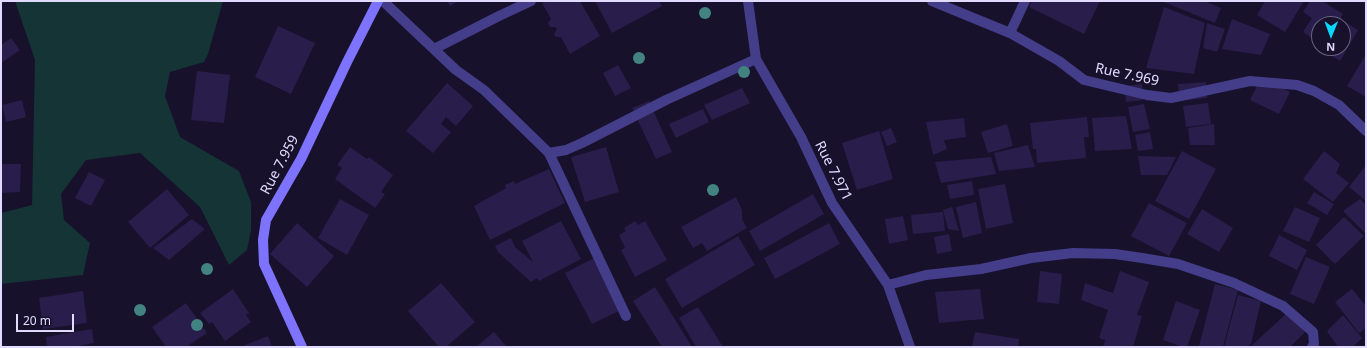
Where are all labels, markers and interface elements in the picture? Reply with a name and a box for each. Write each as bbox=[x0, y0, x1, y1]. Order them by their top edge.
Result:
north arrow bbox=[1311, 16, 1351, 56]
text: N bbox=[1326, 40, 1335, 55]
street label: Rue 7.969 bbox=[1094, 60, 1160, 90]
street label: Rue 7.959 bbox=[257, 133, 303, 197]
street label: Rue 7.971 bbox=[811, 138, 855, 204]
scale bar bbox=[18, 306, 76, 332]
text: 20 m bbox=[23, 312, 51, 329]

